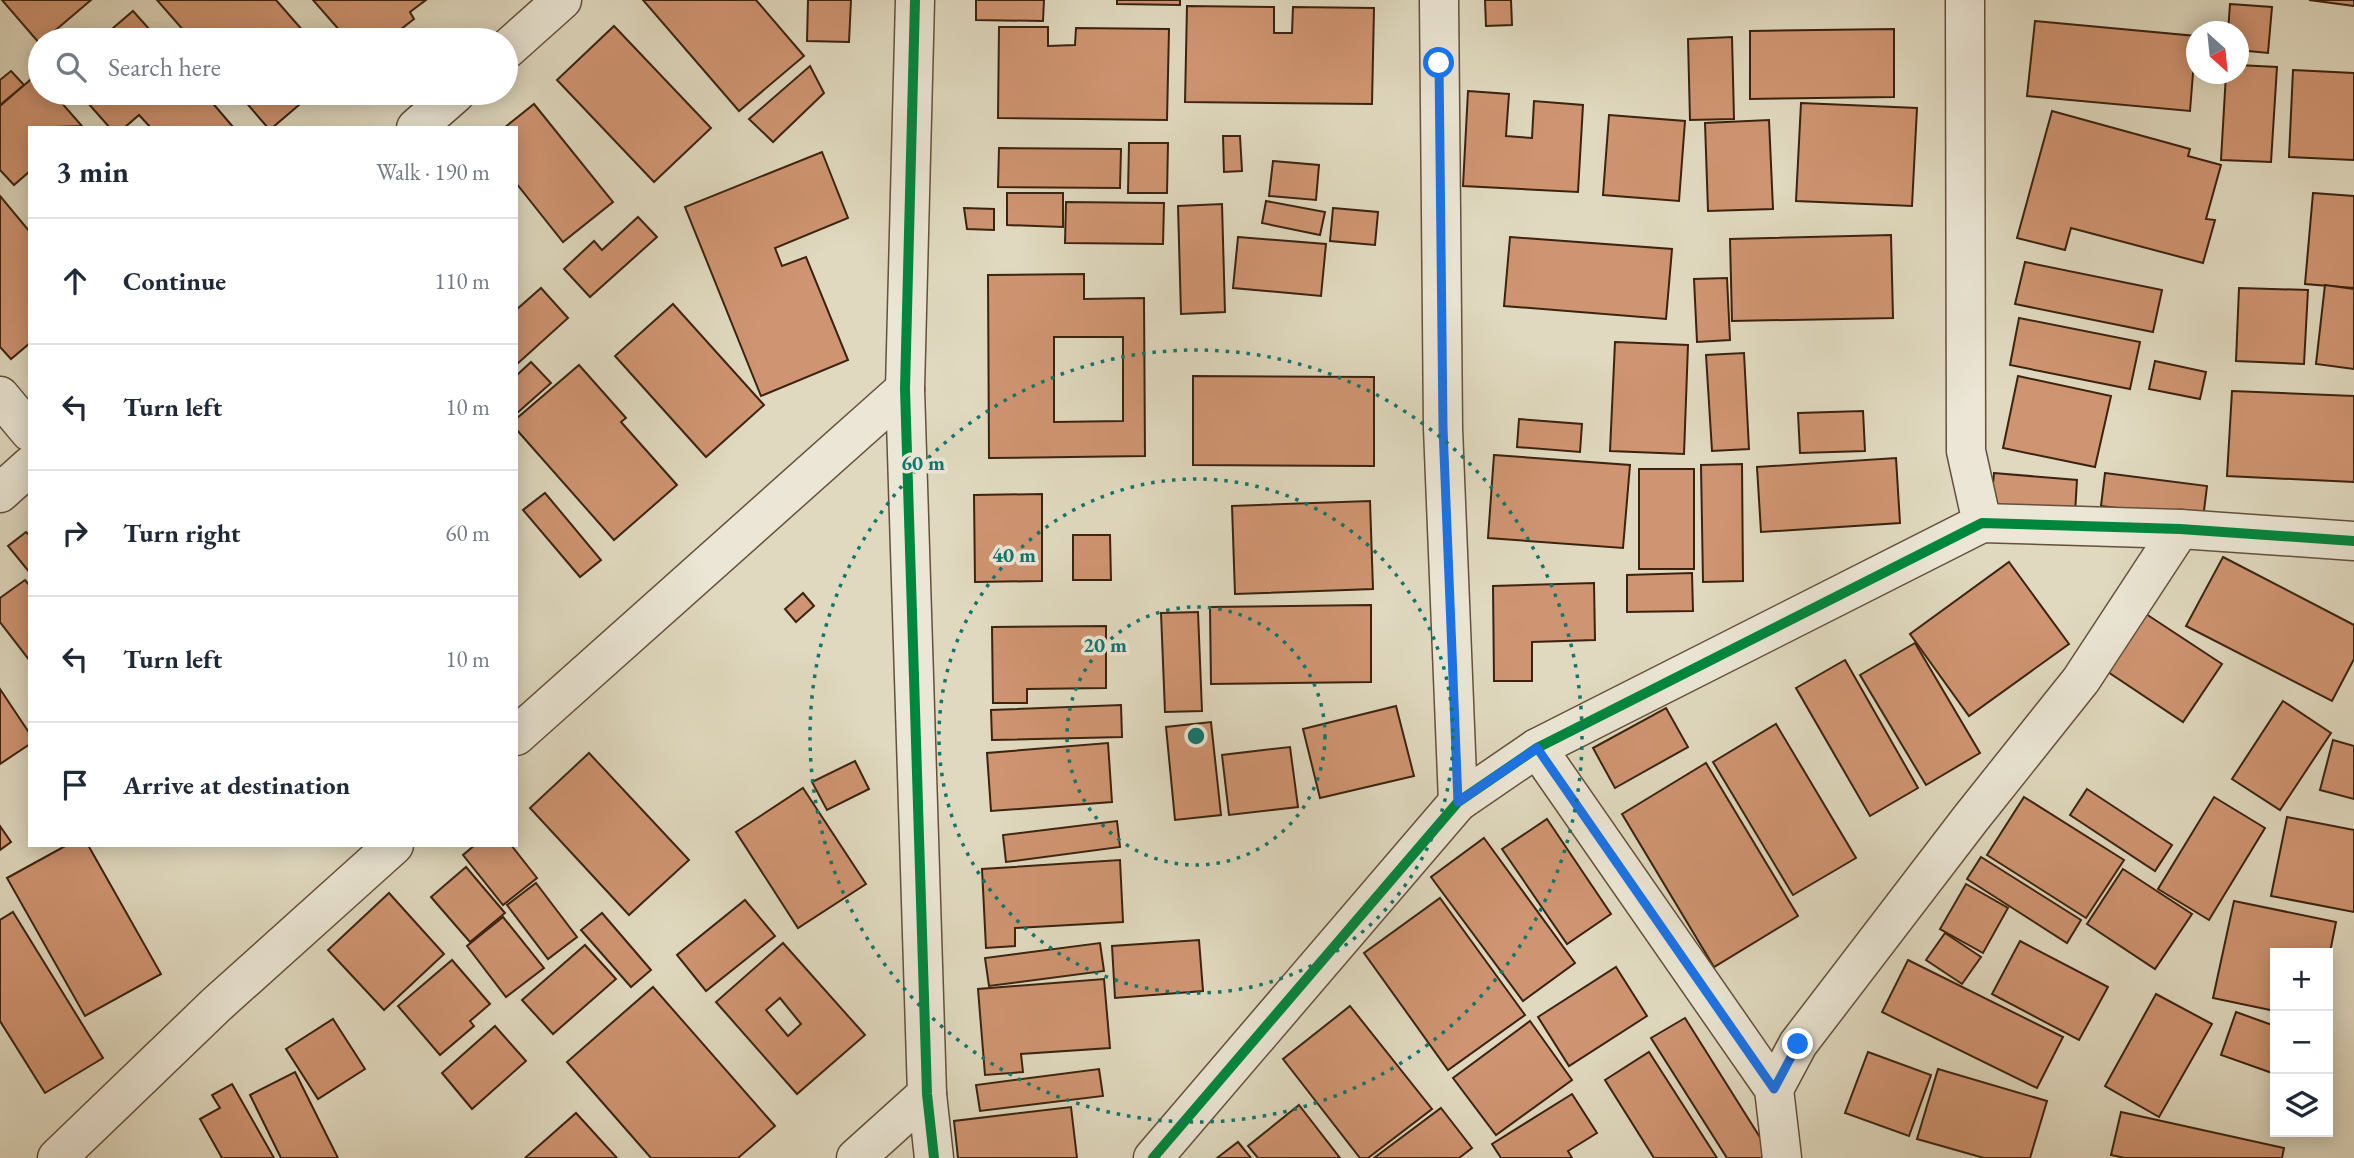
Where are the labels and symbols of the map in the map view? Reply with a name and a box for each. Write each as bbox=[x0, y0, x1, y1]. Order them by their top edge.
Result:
north arrow bbox=[2186, 21, 2249, 84]
route start bbox=[1423, 47, 1454, 78]
text: 60 m bbox=[901, 449, 945, 476]
text: 40 m bbox=[992, 541, 1036, 568]
text: 20 m bbox=[1083, 631, 1127, 658]
centre of rings bbox=[1184, 724, 1208, 748]
route end bbox=[1782, 1028, 1813, 1059]

